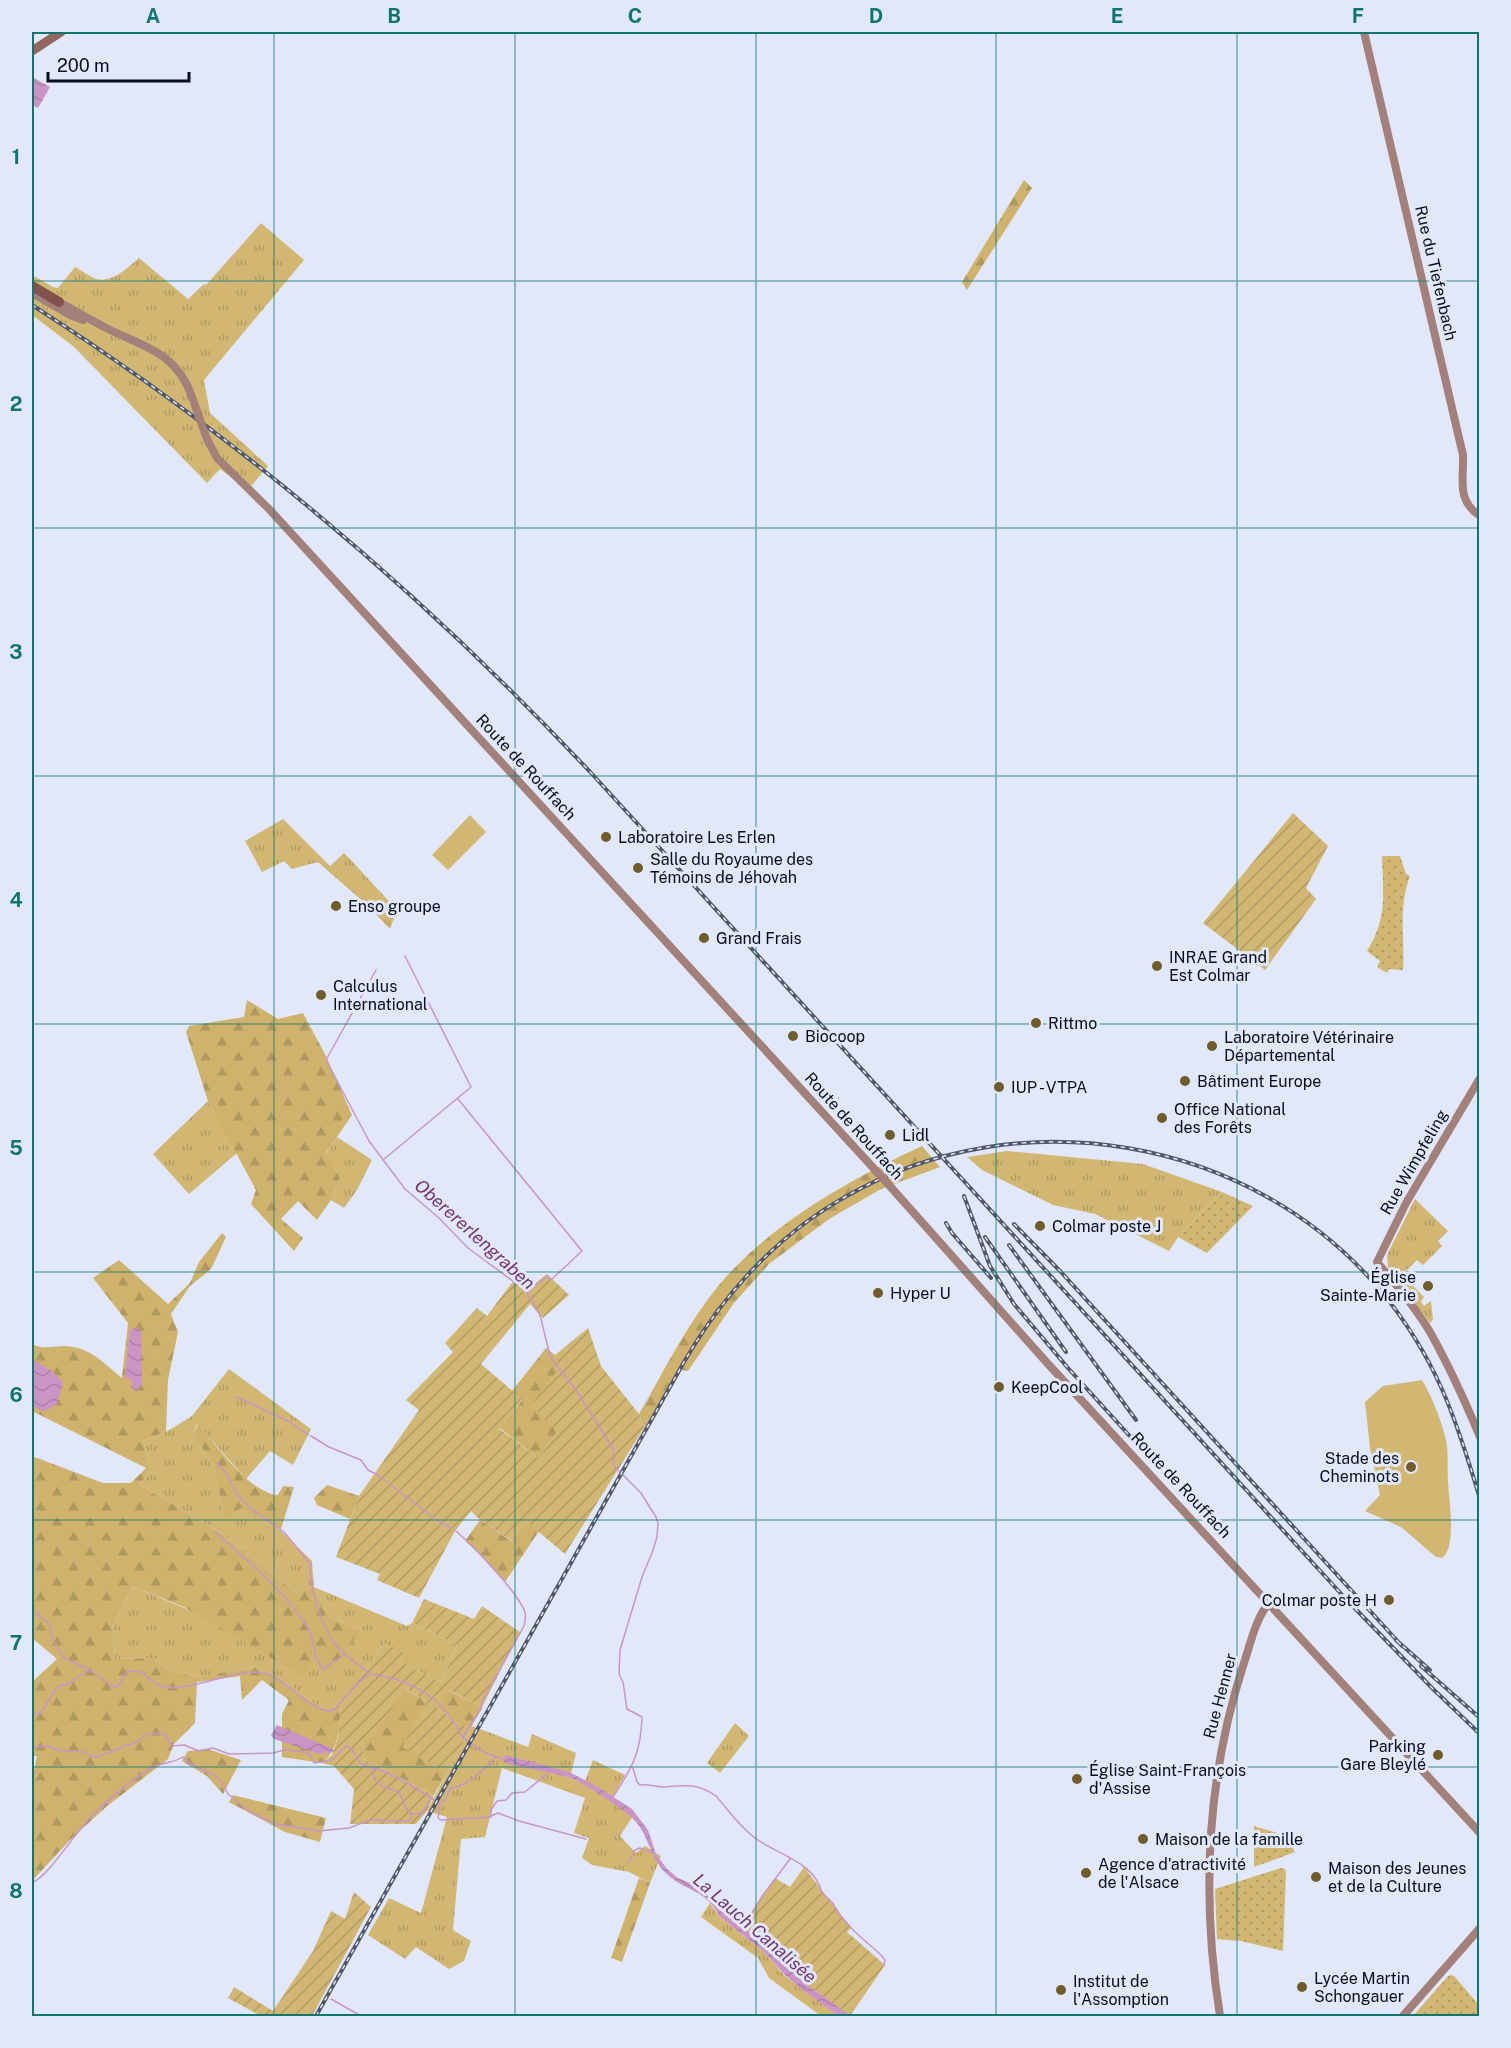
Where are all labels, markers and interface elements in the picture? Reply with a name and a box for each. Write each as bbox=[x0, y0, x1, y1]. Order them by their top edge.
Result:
text: A bbox=[146, 4, 160, 28]
text: B bbox=[387, 4, 401, 28]
text: C bbox=[628, 4, 642, 28]
text: D bbox=[869, 4, 883, 28]
text: E bbox=[1111, 4, 1123, 28]
text: F bbox=[1352, 4, 1364, 28]
scale bar bbox=[48, 45, 189, 83]
text: 200 m bbox=[57, 55, 110, 76]
text: 1 bbox=[12, 145, 20, 169]
street label: Rue du Tiefenbach bbox=[1411, 204, 1461, 342]
text: 2 bbox=[10, 392, 22, 416]
text: 3 bbox=[9, 640, 23, 664]
street label: Route de Rouffach bbox=[472, 710, 580, 824]
place label: Laboratoire Les Erlen bbox=[618, 828, 776, 847]
marker: Laboratoire Les Erlen bbox=[599, 830, 613, 844]
place label: Salle du Royaume des Témoins de Jéhovah bbox=[650, 850, 813, 887]
marker: Salle du Royaume des Témoins de Jéhovah bbox=[631, 861, 645, 875]
text: 4 bbox=[9, 888, 23, 912]
place label: Enso groupe bbox=[348, 897, 441, 916]
marker: Enso groupe bbox=[329, 899, 343, 913]
place label: Grand Frais bbox=[716, 929, 802, 948]
marker: Grand Frais bbox=[697, 931, 711, 945]
place label: INRAE Grand Est Colmar bbox=[1169, 948, 1267, 985]
marker: INRAE Grand Est Colmar bbox=[1150, 959, 1164, 973]
place label: Calculus International bbox=[333, 977, 428, 1014]
marker: Calculus International bbox=[314, 988, 328, 1002]
place label: Rittmo bbox=[1048, 1014, 1097, 1033]
marker: Rittmo bbox=[1029, 1016, 1043, 1030]
place label: Biocoop bbox=[805, 1027, 865, 1046]
place label: Laboratoire Vétérinaire Départemental bbox=[1224, 1028, 1394, 1065]
marker: Biocoop bbox=[786, 1029, 800, 1043]
marker: Laboratoire Vétérinaire Départemental bbox=[1205, 1039, 1219, 1053]
street label: Route de Rouffach bbox=[801, 1068, 907, 1184]
place label: Bâtiment Europe bbox=[1197, 1072, 1321, 1091]
marker: Bâtiment Europe bbox=[1178, 1074, 1192, 1088]
place label: IUP - VTPA bbox=[1011, 1078, 1087, 1097]
marker: IUP - VTPA bbox=[992, 1080, 1006, 1094]
place label: Office National des Forêts bbox=[1174, 1100, 1286, 1137]
street label: Rue Wimpfeling bbox=[1376, 1106, 1452, 1218]
marker: Office National des Forêts bbox=[1155, 1111, 1169, 1125]
place label: Lidl bbox=[902, 1126, 930, 1145]
marker: Lidl bbox=[883, 1128, 897, 1142]
text: 5 bbox=[9, 1136, 23, 1160]
water label: Oberererlengraben bbox=[411, 1175, 539, 1293]
place label: Colmar poste J bbox=[1052, 1217, 1161, 1236]
marker: Colmar poste J bbox=[1033, 1219, 1047, 1233]
place label: Église Sainte-Marie bbox=[1320, 1267, 1416, 1305]
marker: Église Sainte-Marie bbox=[1421, 1279, 1435, 1293]
place label: Hyper U bbox=[890, 1284, 951, 1303]
marker: Hyper U bbox=[871, 1286, 885, 1300]
place label: KeepCool bbox=[1011, 1378, 1083, 1397]
marker: KeepCool bbox=[992, 1380, 1006, 1394]
text: 6 bbox=[9, 1383, 23, 1407]
street label: Route de Rouffach bbox=[1127, 1428, 1235, 1542]
place label: Stade des Cheminots bbox=[1320, 1449, 1399, 1486]
marker: Stade des Cheminots bbox=[1404, 1460, 1418, 1474]
place label: Colmar poste H bbox=[1262, 1591, 1377, 1610]
marker: Colmar poste H bbox=[1382, 1593, 1396, 1607]
text: 7 bbox=[10, 1631, 22, 1655]
street label: Rue Henner bbox=[1199, 1651, 1241, 1741]
place label: Parking Gare Bleylé bbox=[1340, 1737, 1426, 1774]
marker: Parking Gare Bleylé bbox=[1431, 1748, 1445, 1762]
place label: Église Saint-François d'Assise bbox=[1089, 1760, 1246, 1798]
marker: Église Saint-François d'Assise bbox=[1070, 1772, 1084, 1786]
place label: Maison de la famille bbox=[1155, 1830, 1303, 1849]
marker: Maison de la famille bbox=[1136, 1832, 1150, 1846]
place label: Agence d'atractivité de l'Alsace bbox=[1098, 1855, 1246, 1892]
place label: Maison des Jeunes et de la Culture bbox=[1328, 1859, 1466, 1896]
marker: Agence d'atractivité de l'Alsace bbox=[1079, 1866, 1093, 1880]
water label: La Lauch Canalisée bbox=[689, 1869, 821, 1987]
marker: Maison des Jeunes et de la Culture bbox=[1309, 1870, 1323, 1884]
text: 8 bbox=[9, 1879, 23, 1903]
place label: Lycée Martin Schongauer bbox=[1314, 1969, 1410, 2006]
place label: Institut de l'Assomption bbox=[1073, 1972, 1169, 2009]
marker: Lycée Martin Schongauer bbox=[1295, 1980, 1309, 1994]
marker: Institut de l'Assomption bbox=[1054, 1983, 1068, 1997]

